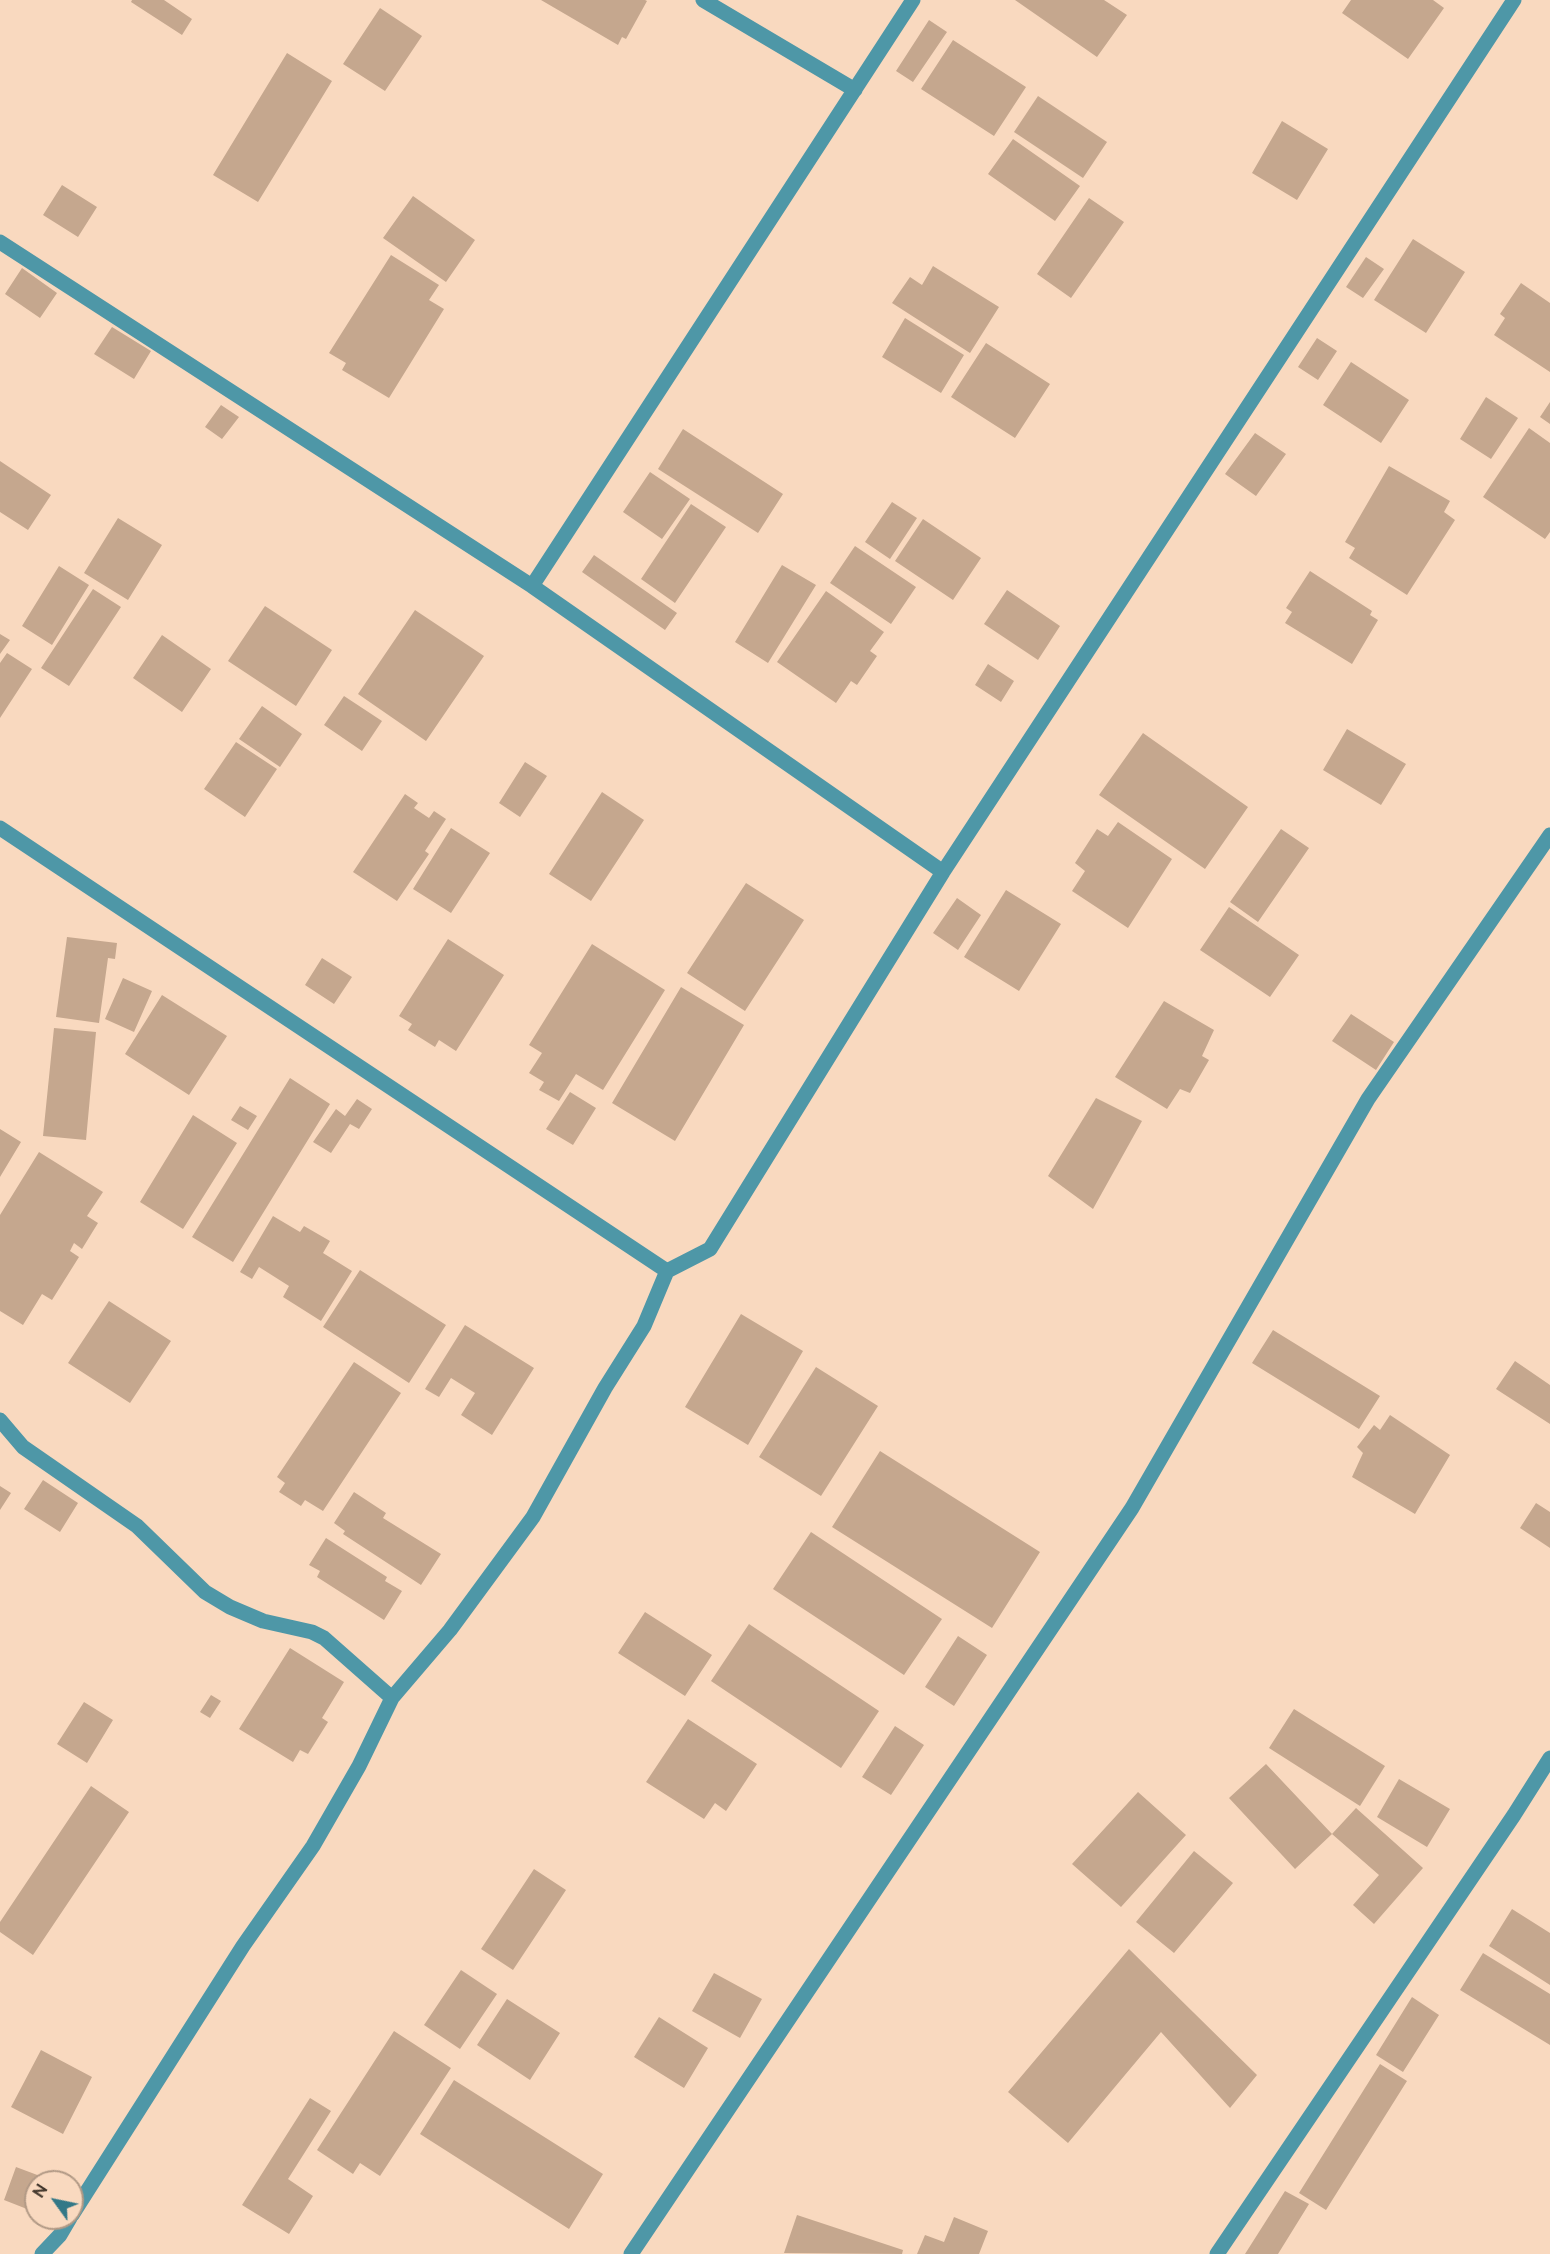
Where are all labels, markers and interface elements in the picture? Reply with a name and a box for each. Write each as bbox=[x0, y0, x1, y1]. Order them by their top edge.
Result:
north arrow bbox=[24, 2170, 84, 2230]
text: N bbox=[29, 2181, 51, 2201]

